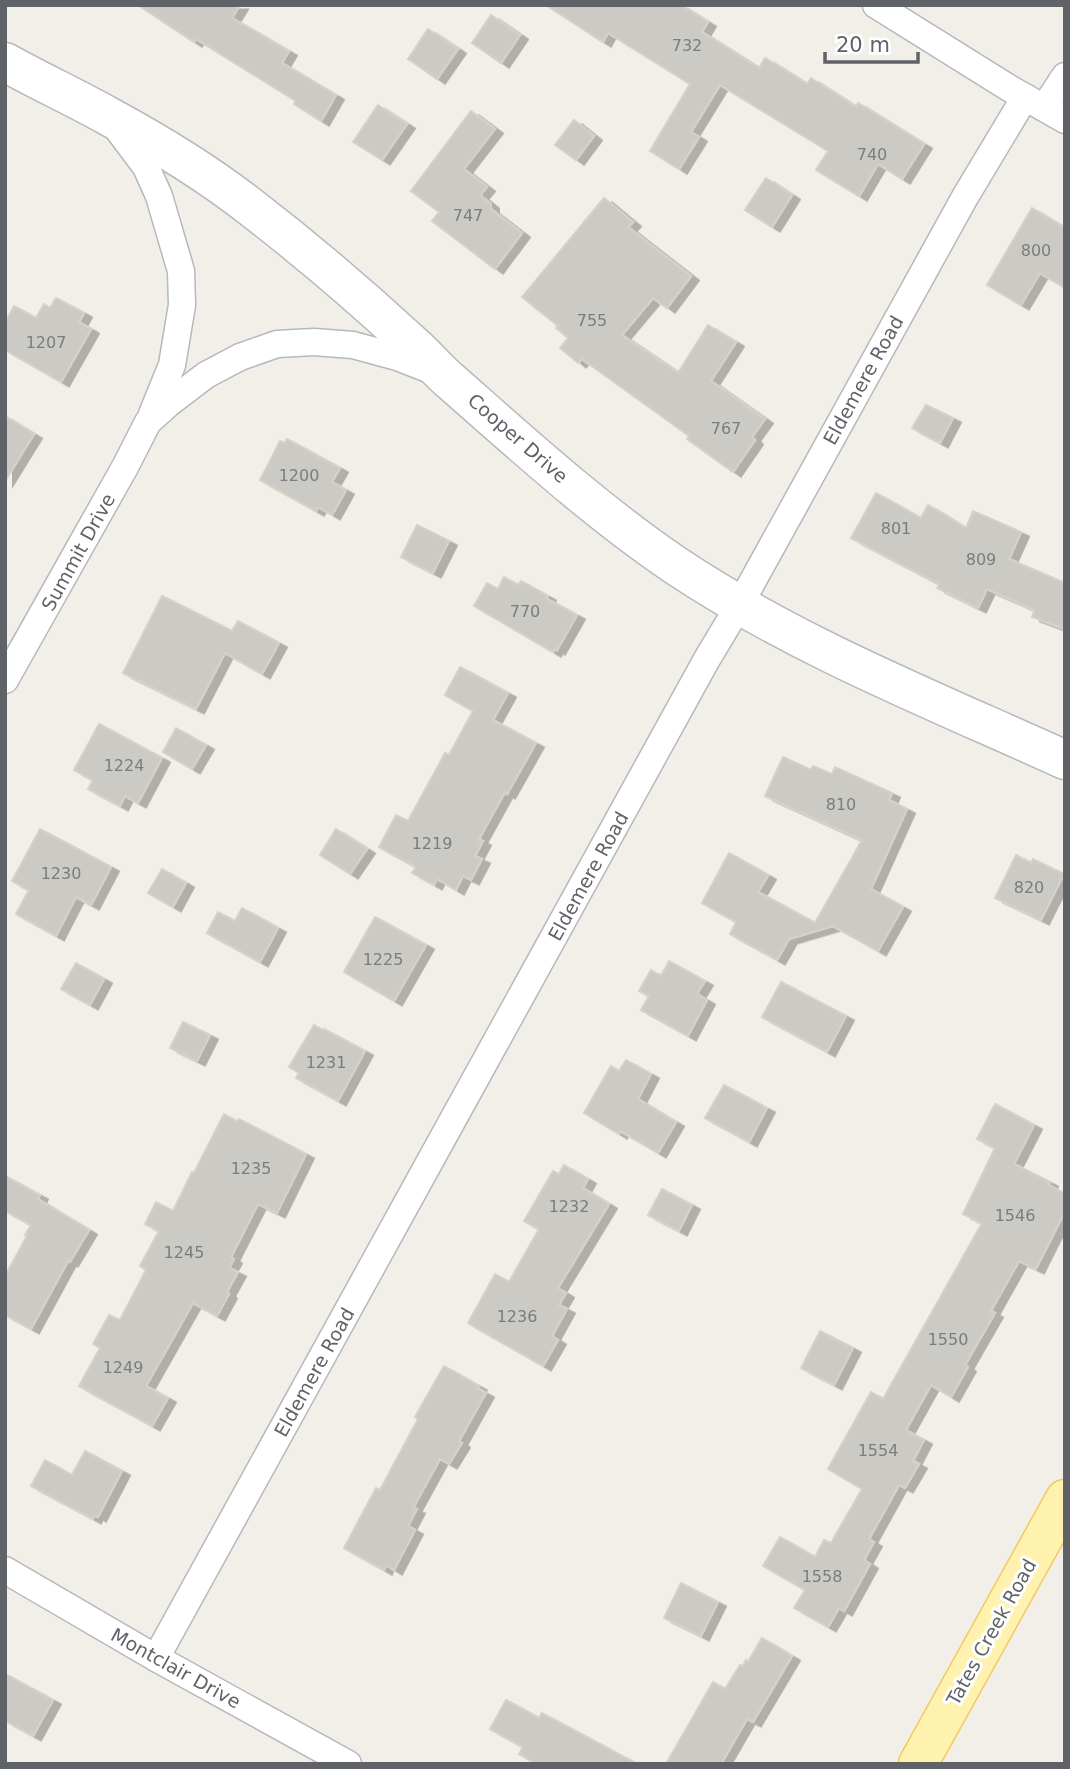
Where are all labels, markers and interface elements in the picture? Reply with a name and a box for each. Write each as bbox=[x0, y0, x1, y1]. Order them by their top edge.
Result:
scale bar bbox=[825, 21, 918, 65]
text: 20 m bbox=[836, 33, 890, 57]
house number: 732 bbox=[672, 36, 702, 55]
house number: 740 bbox=[857, 145, 887, 164]
house number: 747 bbox=[453, 206, 483, 225]
house number: 800 bbox=[1021, 241, 1051, 260]
house number: 755 bbox=[577, 311, 607, 330]
street label: Eldemere Road bbox=[818, 312, 908, 448]
house number: 1207 bbox=[26, 333, 66, 352]
street label: Cooper Drive bbox=[464, 389, 572, 487]
house number: 767 bbox=[711, 419, 741, 438]
house number: 1200 bbox=[279, 466, 319, 485]
street label: Summit Drive bbox=[37, 490, 119, 614]
house number: 801 bbox=[881, 519, 911, 538]
house number: 809 bbox=[966, 550, 996, 569]
house number: 770 bbox=[510, 602, 540, 621]
house number: 1224 bbox=[104, 756, 144, 775]
house number: 810 bbox=[826, 795, 856, 814]
street label: Eldemere Road bbox=[543, 808, 633, 944]
house number: 1219 bbox=[412, 834, 452, 853]
house number: 1230 bbox=[41, 864, 81, 883]
house number: 820 bbox=[1014, 878, 1044, 897]
house number: 1225 bbox=[363, 950, 403, 969]
house number: 1231 bbox=[306, 1053, 346, 1072]
house number: 1235 bbox=[231, 1159, 271, 1178]
house number: 1232 bbox=[549, 1197, 589, 1216]
house number: 1546 bbox=[995, 1206, 1035, 1225]
house number: 1245 bbox=[164, 1243, 204, 1262]
street label: Eldemere Road bbox=[269, 1304, 359, 1440]
house number: 1236 bbox=[497, 1307, 537, 1326]
house number: 1550 bbox=[928, 1330, 968, 1349]
house number: 1249 bbox=[103, 1358, 143, 1377]
house number: 1554 bbox=[858, 1441, 898, 1460]
street label: Tates Creek Road bbox=[941, 1555, 1040, 1710]
house number: 1558 bbox=[802, 1567, 842, 1586]
street label: Montclair Drive bbox=[107, 1623, 245, 1713]

